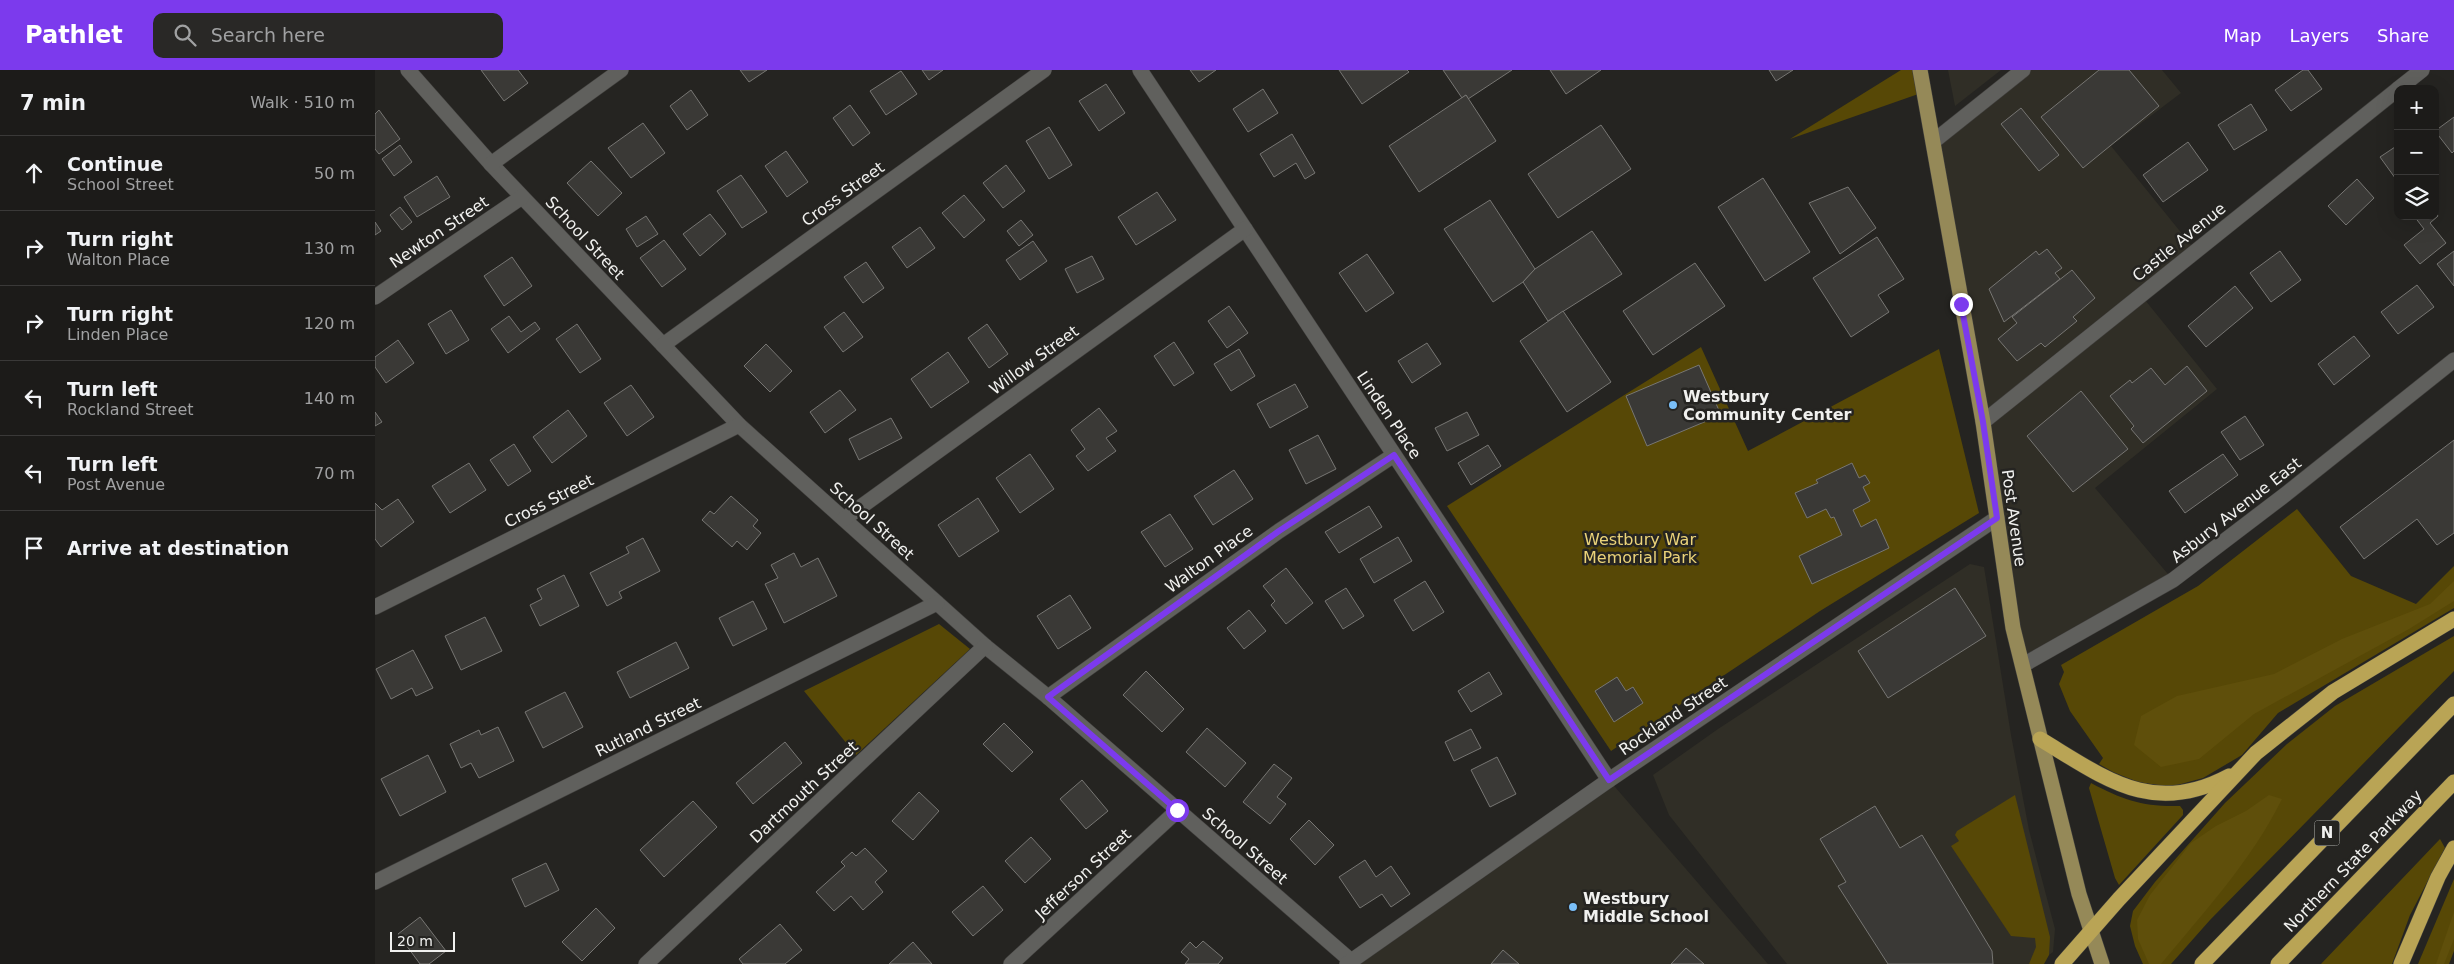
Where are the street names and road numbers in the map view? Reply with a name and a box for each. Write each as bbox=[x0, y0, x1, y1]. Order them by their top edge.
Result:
street label: Cross Street bbox=[798, 158, 888, 230]
street label: Newton Street bbox=[386, 192, 492, 272]
street label: School Street bbox=[542, 192, 628, 284]
street label: Castle Avenue bbox=[2129, 199, 2229, 285]
street label: Willow Street bbox=[986, 321, 1082, 399]
street label: Linden Place bbox=[1353, 368, 1425, 462]
street label: Asbury Avenue East bbox=[2167, 453, 2305, 567]
street label: Post Avenue bbox=[1998, 468, 2030, 568]
street label: Cross Street bbox=[501, 470, 597, 532]
street label: School Street bbox=[826, 478, 918, 564]
street label: Walton Place bbox=[1162, 521, 1256, 597]
street label: Rockland Street bbox=[1615, 673, 1731, 759]
street label: Rutland Street bbox=[592, 693, 704, 761]
street label: Dartmouth Street bbox=[746, 737, 862, 847]
street label: Northern State Parkway bbox=[2280, 786, 2426, 936]
street label: School Street bbox=[1198, 804, 1292, 888]
road number: N bbox=[2315, 820, 2339, 846]
street label: Jefferson Street bbox=[1030, 825, 1135, 924]

